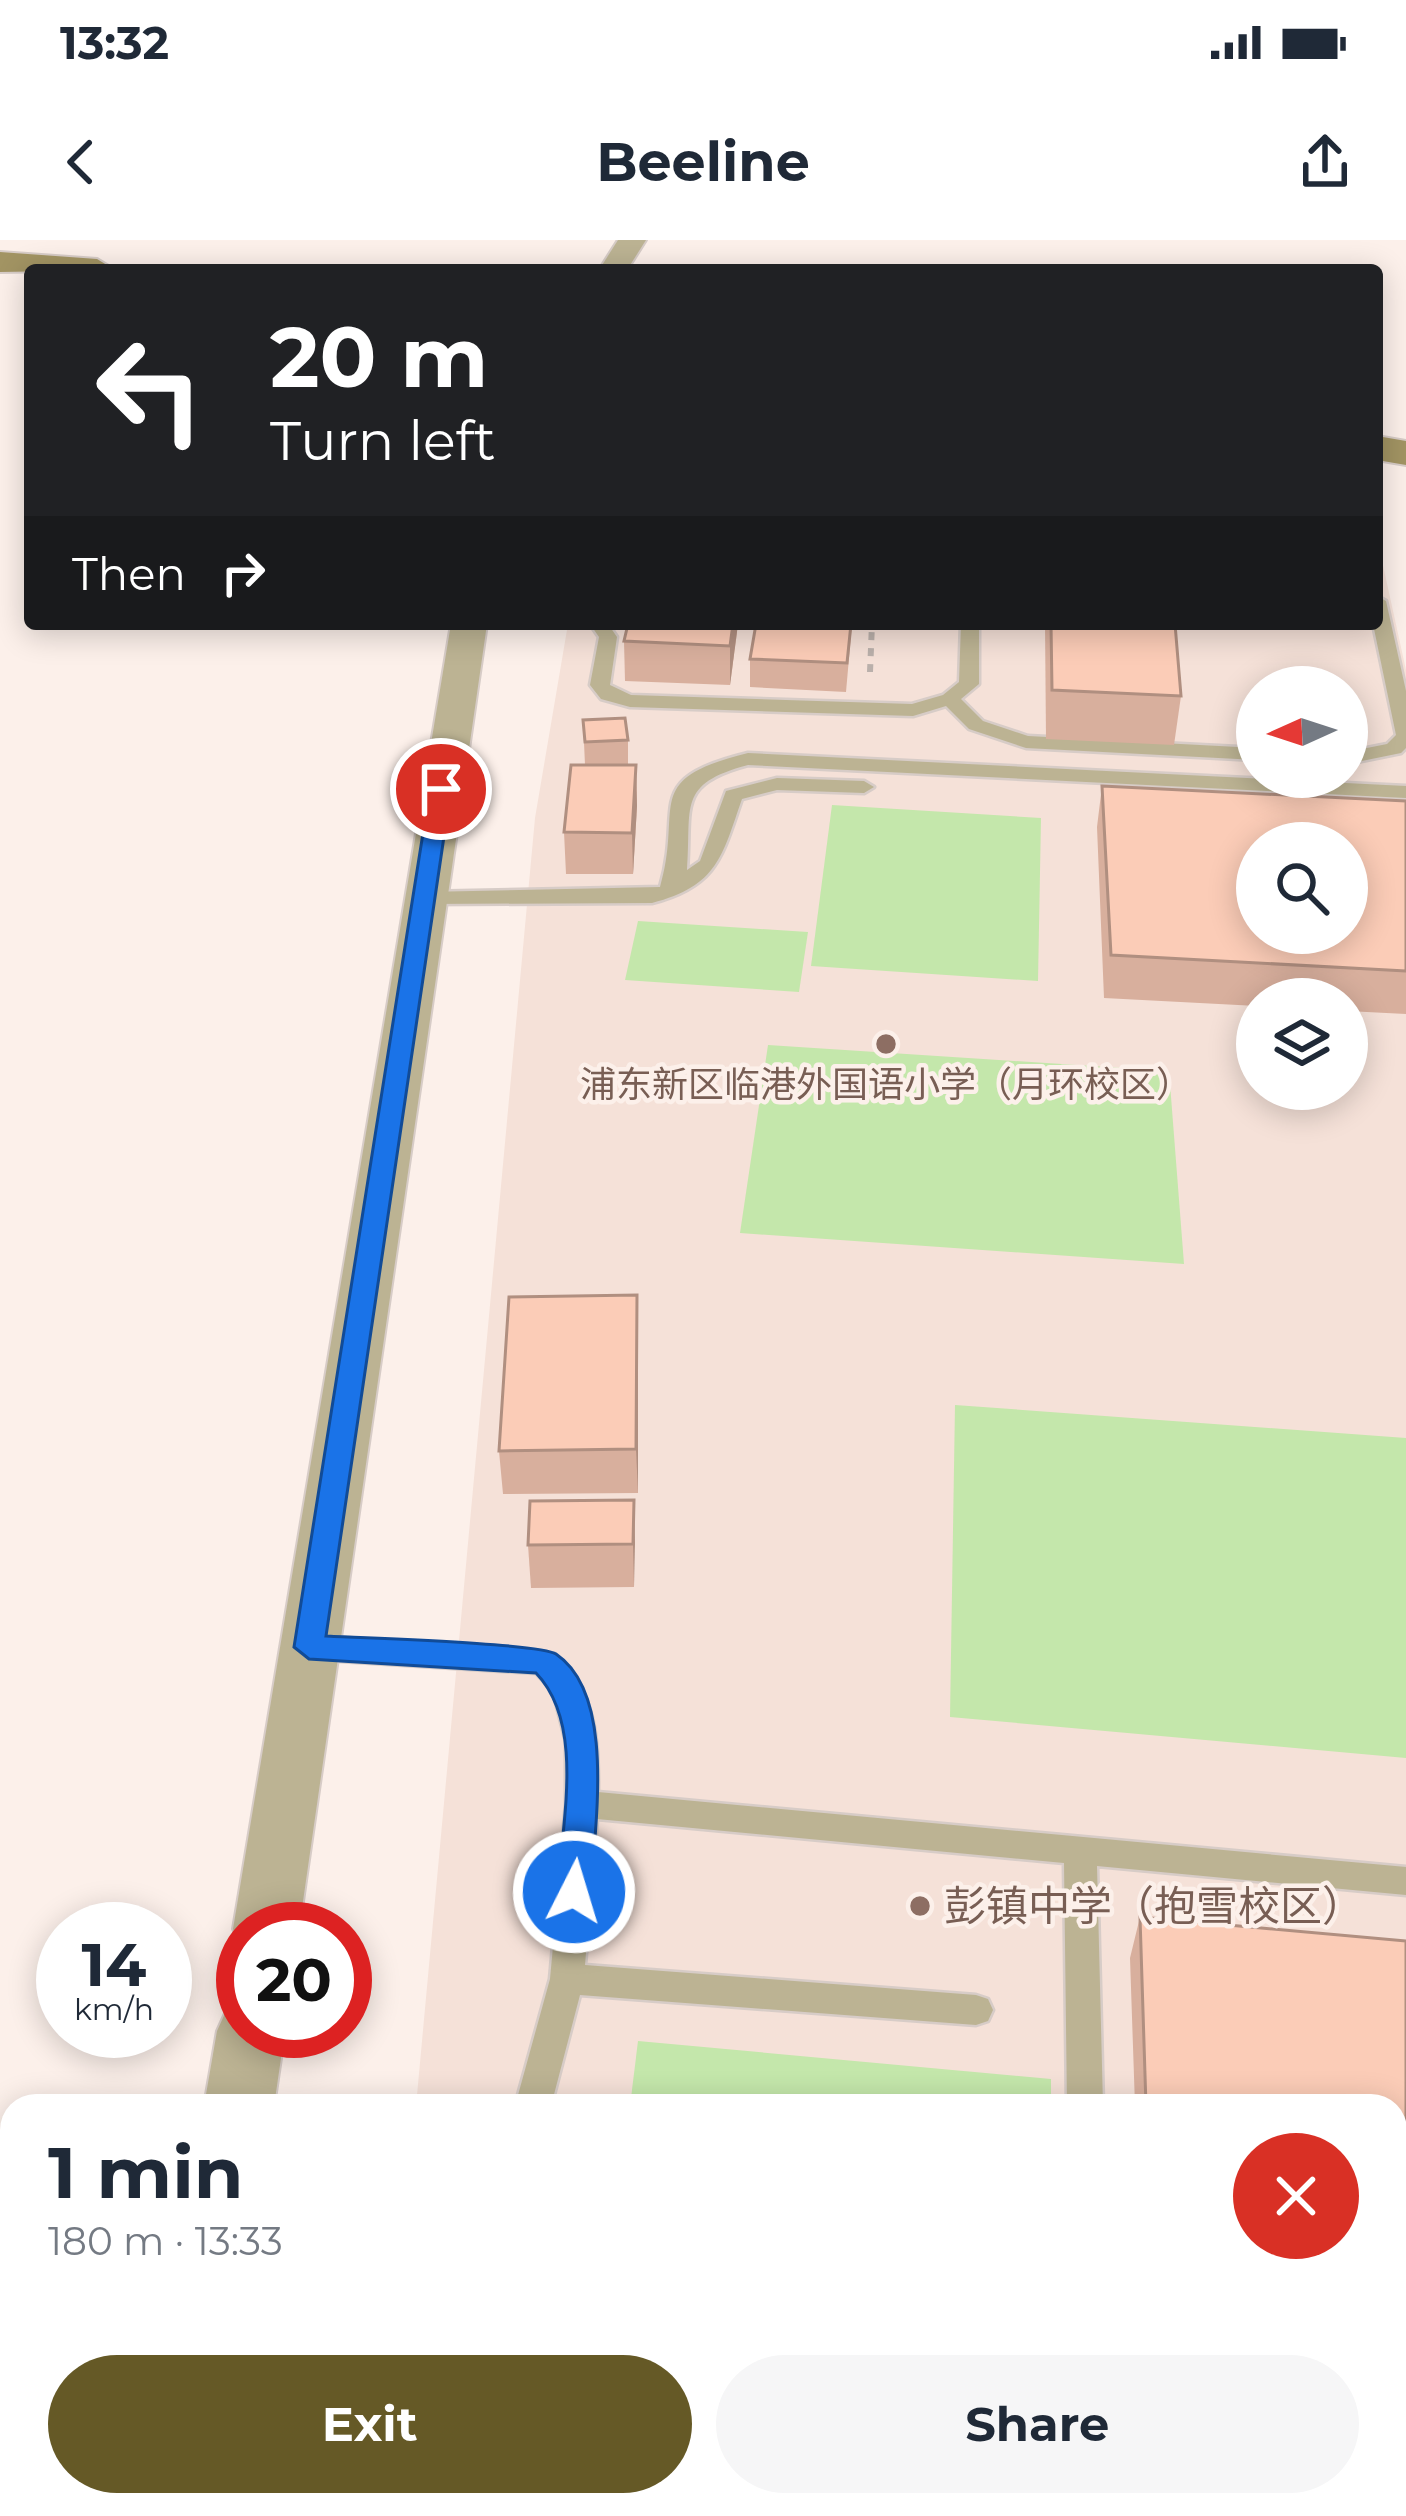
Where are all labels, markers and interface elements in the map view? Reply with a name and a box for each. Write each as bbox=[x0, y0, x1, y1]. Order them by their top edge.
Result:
text: 13:32 bbox=[60, 15, 169, 70]
icon: back bbox=[48, 129, 114, 195]
text: Beeline bbox=[596, 129, 810, 195]
icon: share bbox=[1292, 129, 1358, 195]
text: 20 m bbox=[270, 306, 488, 408]
icon: left bbox=[72, 312, 228, 468]
text: Turn left bbox=[270, 408, 496, 474]
icon: right bbox=[210, 540, 276, 606]
text: Then bbox=[72, 546, 186, 601]
north arrow bbox=[1236, 666, 1368, 798]
map controls bbox=[1236, 666, 1368, 1110]
pin bbox=[390, 738, 492, 840]
icon: arrive bbox=[408, 756, 474, 822]
button: search bbox=[1236, 822, 1368, 954]
button: layers bbox=[1236, 978, 1368, 1110]
marker: 浦东新区临港外国语小学（月环校区） bbox=[873, 1031, 899, 1057]
place label: 浦东新区临港外国语小学（月环校区） bbox=[580, 1062, 1192, 1106]
position arrow bbox=[511, 1829, 637, 1955]
place label: 彭镇中学（抱雪校区） bbox=[944, 1880, 1364, 1932]
marker: 彭镇中学（抱雪校区） bbox=[907, 1893, 933, 1919]
speed limit sign: 20 bbox=[216, 1902, 372, 2058]
text: 14 bbox=[82, 1928, 146, 2001]
text: km/h bbox=[74, 1991, 154, 2028]
text: 1 min bbox=[48, 2128, 244, 2216]
button: close bbox=[1233, 2133, 1359, 2259]
text: 180 m · 13:33 bbox=[48, 2217, 283, 2265]
button: Exit bbox=[48, 2355, 692, 2493]
button: Share bbox=[716, 2355, 1359, 2493]

